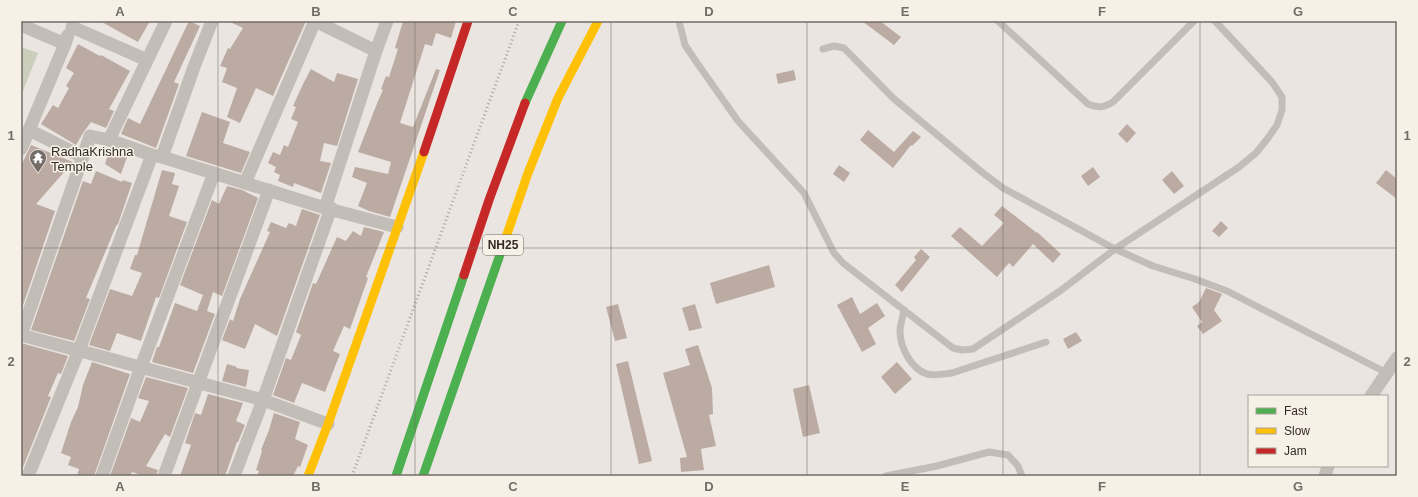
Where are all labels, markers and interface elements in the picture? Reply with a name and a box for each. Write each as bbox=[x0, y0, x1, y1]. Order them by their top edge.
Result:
text: A bbox=[115, 4, 125, 19]
text: B bbox=[311, 4, 321, 19]
text: C bbox=[508, 4, 518, 19]
text: D bbox=[704, 4, 714, 19]
text: E bbox=[901, 4, 910, 19]
text: F bbox=[1098, 4, 1106, 19]
text: G bbox=[1293, 4, 1303, 19]
text: 1 bbox=[7, 128, 15, 143]
text: 1 bbox=[1403, 128, 1411, 143]
place label: RadhaKrishna Temple bbox=[51, 144, 134, 174]
temple icon: RadhaKrishna Temple bbox=[28, 148, 48, 173]
road number: NH25 bbox=[483, 235, 523, 255]
text: 2 bbox=[7, 354, 15, 369]
text: 2 bbox=[1403, 354, 1411, 369]
legend bbox=[1248, 395, 1388, 467]
text: Fast bbox=[1284, 404, 1308, 418]
text: Slow bbox=[1284, 424, 1310, 438]
text: Jam bbox=[1284, 444, 1307, 458]
text: A bbox=[115, 479, 125, 494]
text: B bbox=[311, 479, 321, 494]
text: C bbox=[508, 479, 518, 494]
text: D bbox=[704, 479, 714, 494]
text: E bbox=[901, 479, 910, 494]
text: F bbox=[1098, 479, 1106, 494]
text: G bbox=[1293, 479, 1303, 494]

